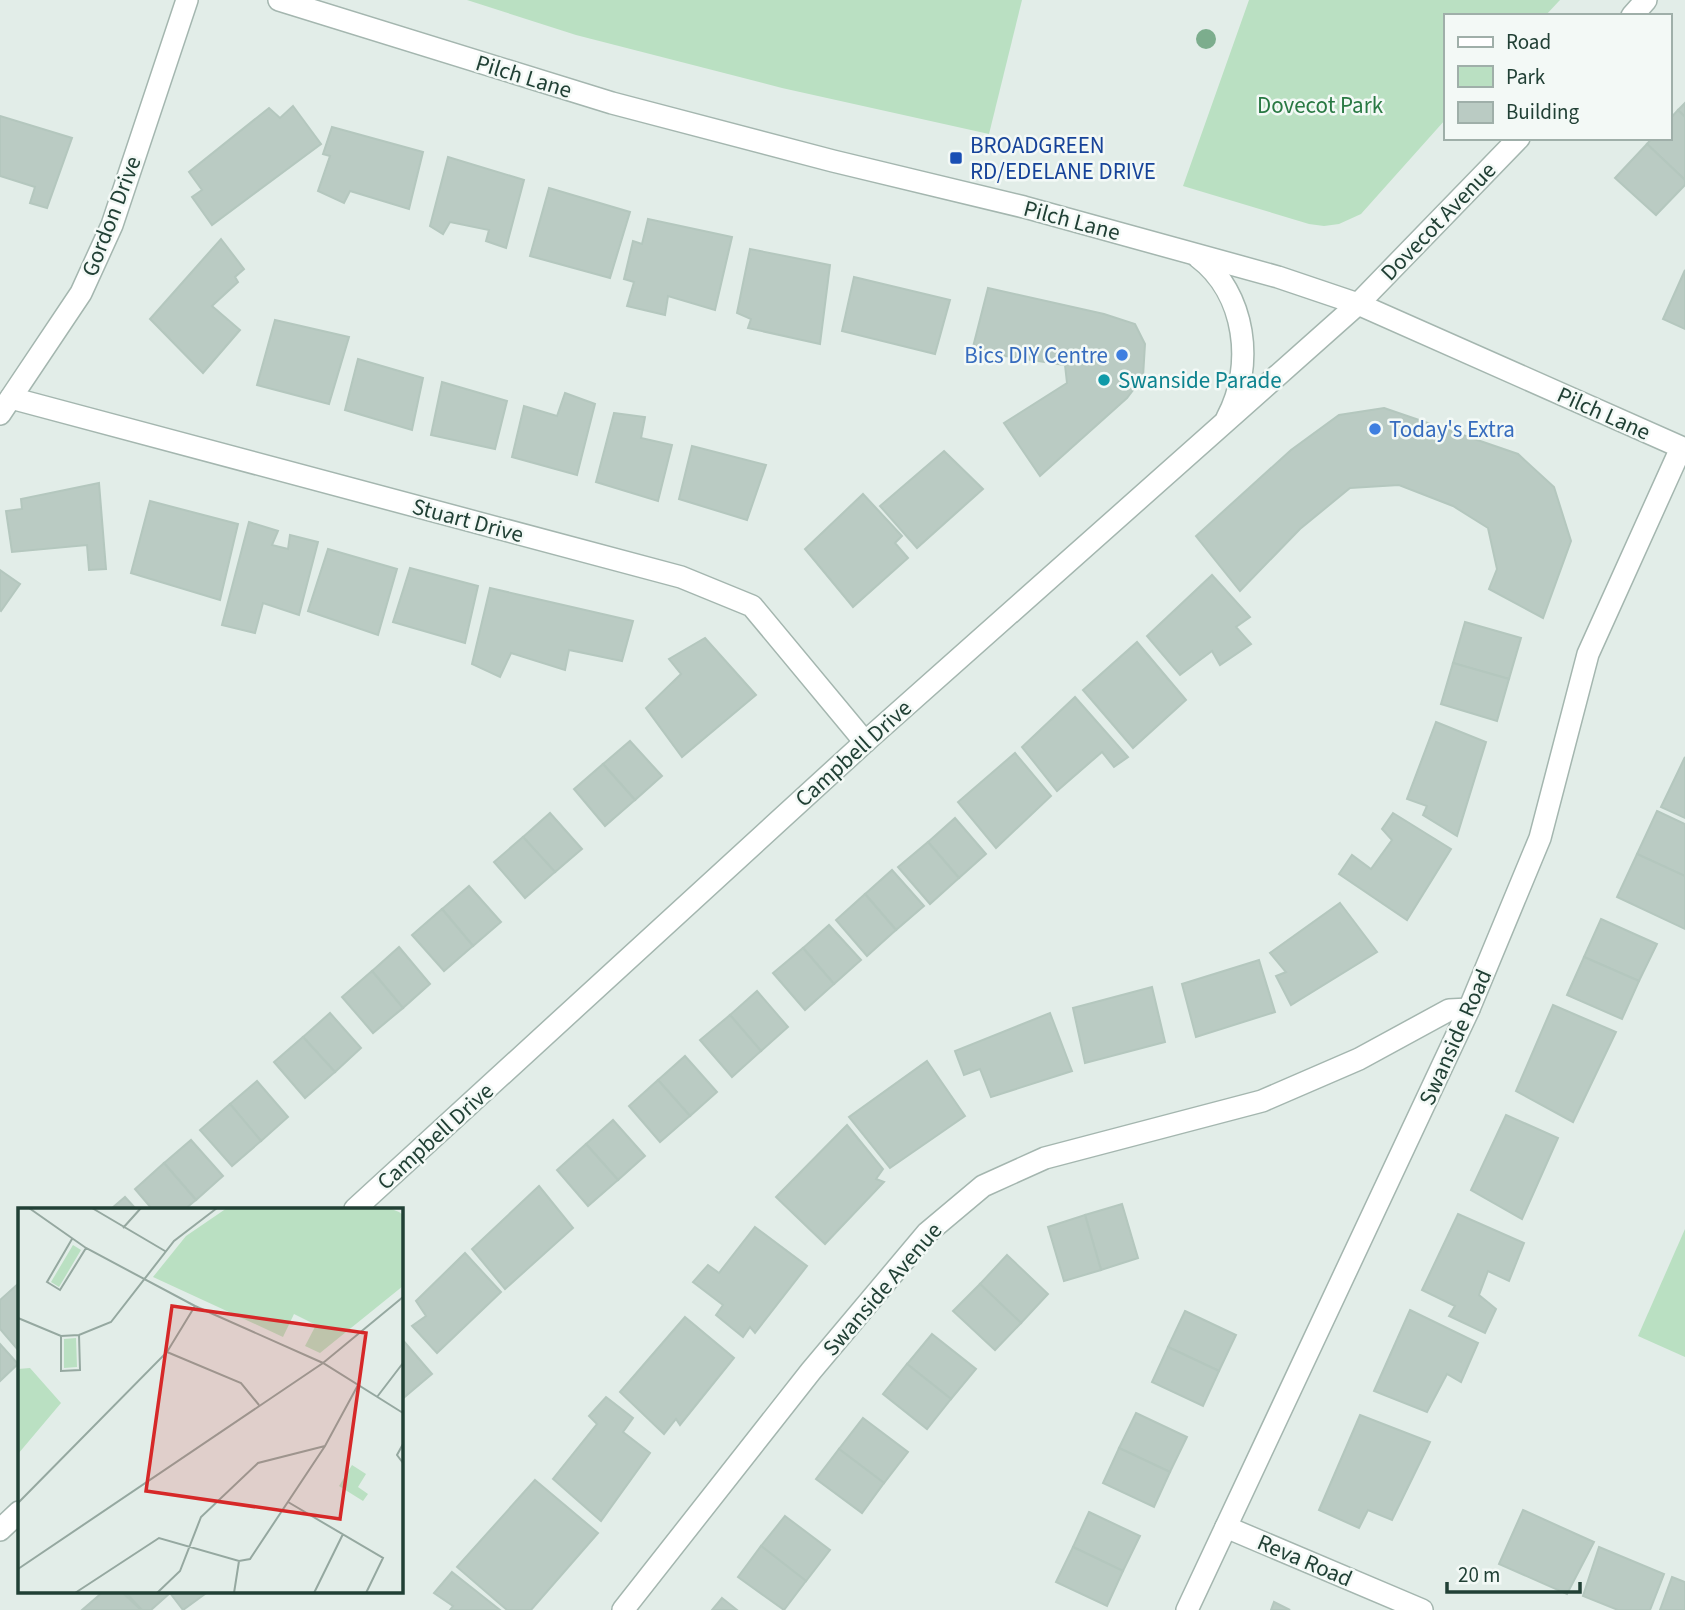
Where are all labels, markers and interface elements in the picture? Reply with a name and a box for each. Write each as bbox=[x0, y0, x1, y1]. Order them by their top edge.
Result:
legend bbox=[1444, 14, 1671, 140]
text: Road bbox=[1506, 27, 1551, 57]
street label: Pilch Lane bbox=[472, 46, 576, 107]
text: Park bbox=[1506, 62, 1546, 92]
park label: Dovecot Park bbox=[1257, 89, 1384, 122]
text: Building bbox=[1506, 97, 1580, 127]
place label: BROADGREEN RD/EDELANE DRIVE bbox=[970, 129, 1156, 188]
marker: BROADGREEN RD/EDELANE DRIVE bbox=[948, 150, 964, 166]
street label: Gordon Drive bbox=[73, 151, 150, 281]
street label: Dovecot Avenue bbox=[1373, 155, 1504, 288]
street label: Pilch Lane bbox=[1020, 192, 1124, 249]
place label: Bics DIY Centre bbox=[964, 339, 1108, 372]
marker: Bics DIY Centre bbox=[1114, 347, 1130, 363]
place label: Swanside Parade bbox=[1118, 364, 1282, 397]
marker: Swanside Parade bbox=[1096, 372, 1112, 388]
street label: Pilch Lane bbox=[1552, 378, 1656, 449]
place label: Today's Extra bbox=[1389, 413, 1515, 446]
marker: Today's Extra bbox=[1367, 421, 1383, 437]
street label: Stuart Drive bbox=[409, 490, 527, 551]
street label: Campbell Drive bbox=[788, 692, 919, 815]
street label: Swanside Road bbox=[1411, 964, 1500, 1111]
street label: Campbell Drive bbox=[370, 1075, 501, 1198]
inset map bbox=[18, 1208, 402, 1592]
street label: Swanside Avenue bbox=[815, 1215, 950, 1363]
street label: Reva Road bbox=[1252, 1526, 1357, 1595]
scale bar bbox=[1447, 1550, 1580, 1594]
text: 20 m bbox=[1458, 1560, 1500, 1590]

